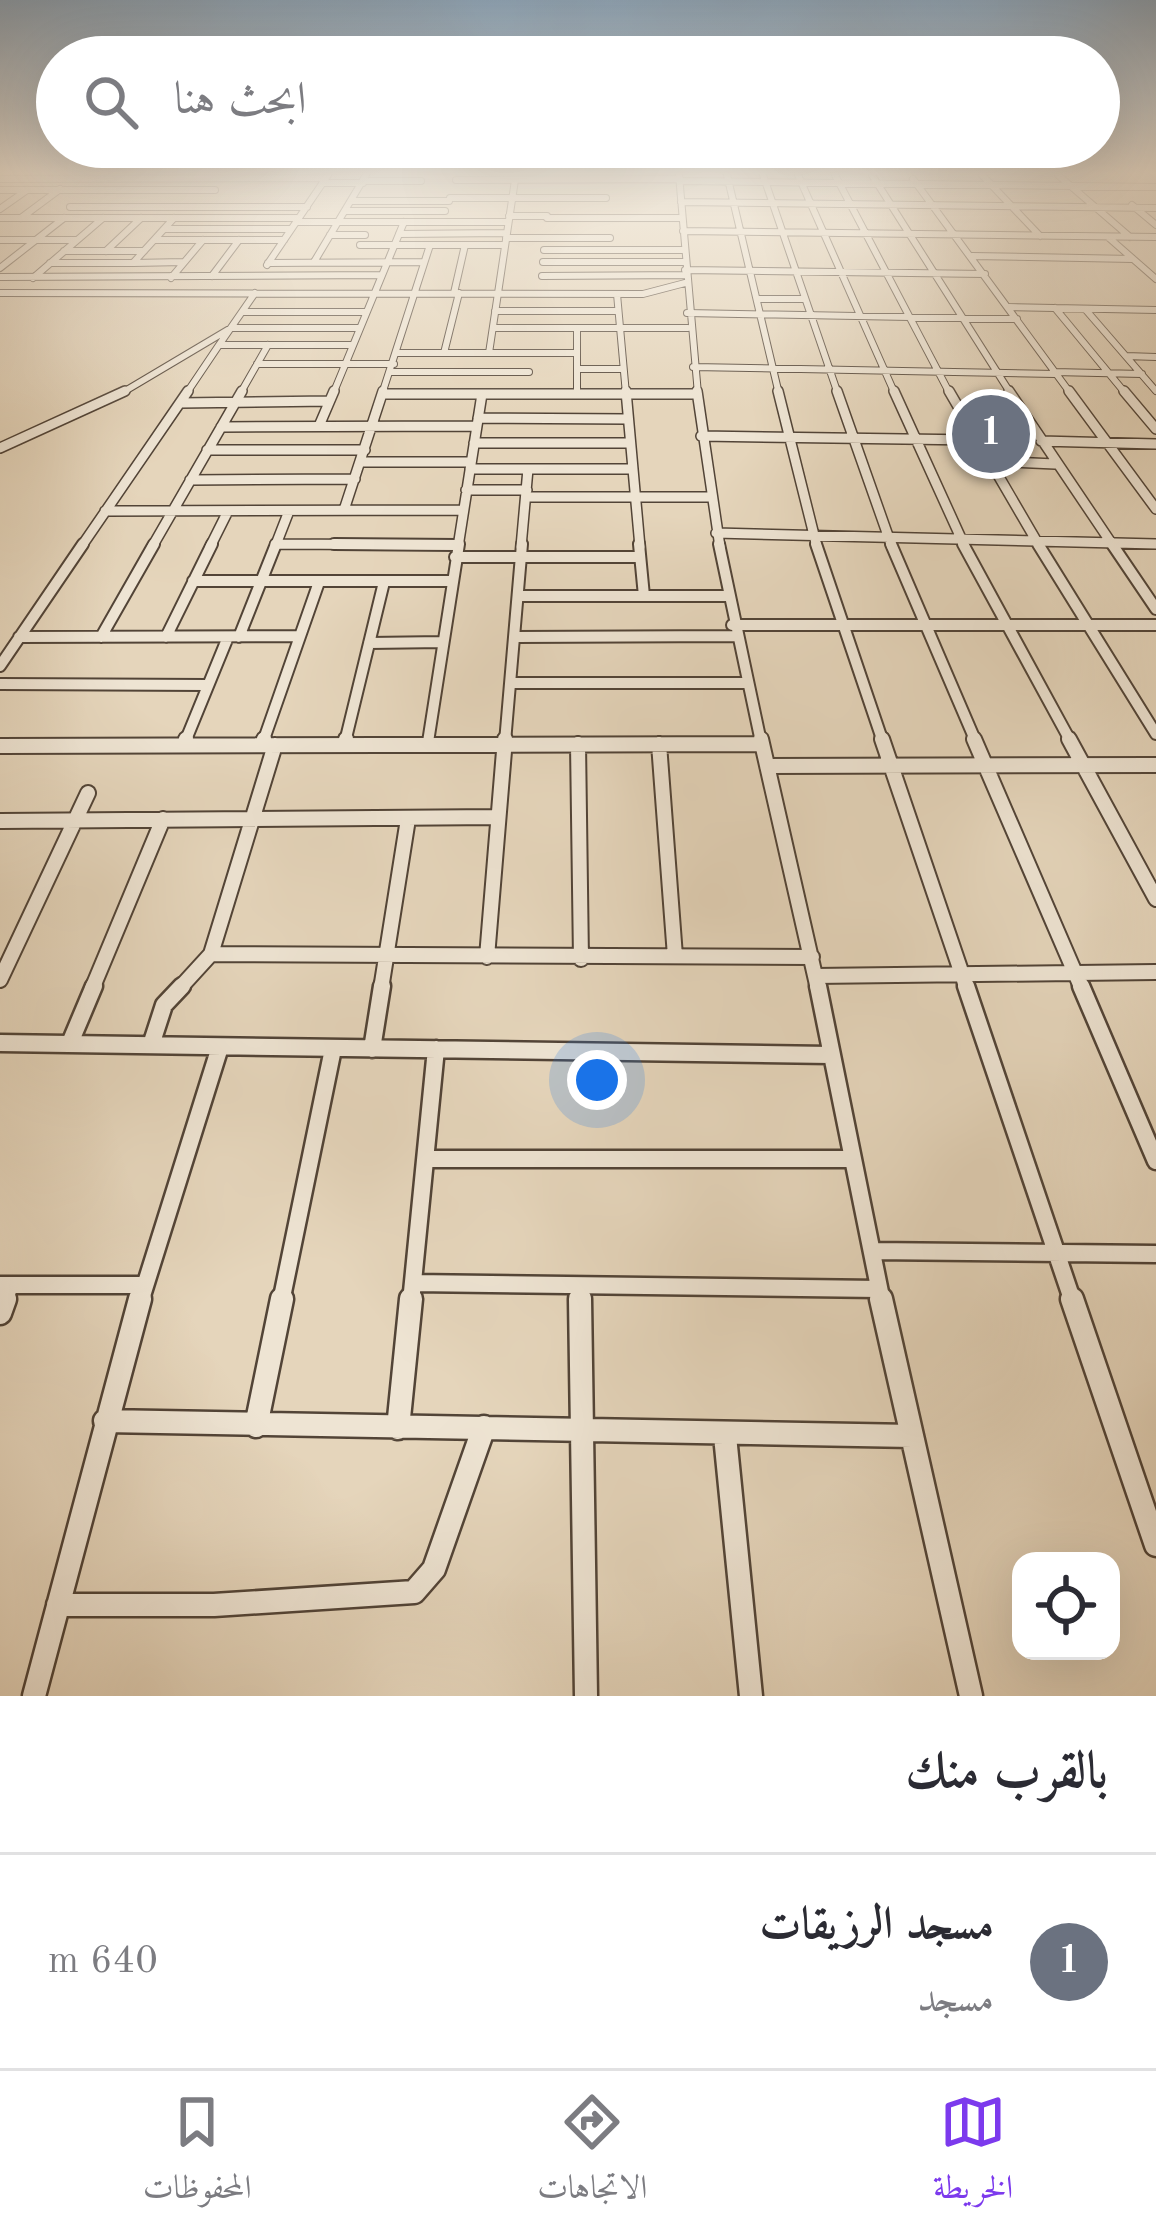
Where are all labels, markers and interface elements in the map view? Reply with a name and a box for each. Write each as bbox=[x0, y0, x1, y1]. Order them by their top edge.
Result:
search box bbox=[36, 36, 1120, 168]
icon: search bbox=[78, 69, 144, 135]
text: ابحث هنا bbox=[174, 79, 307, 124]
pin: 1 bbox=[952, 389, 1030, 479]
your location bbox=[567, 1050, 627, 1110]
map controls bbox=[1012, 1552, 1120, 1660]
button: locate bbox=[1012, 1552, 1120, 1660]
text: بالقرب منك bbox=[905, 1748, 1108, 1799]
text: مسجد الرزيقات bbox=[760, 1904, 994, 1949]
text: 640 m bbox=[48, 1942, 158, 1981]
text: 1 bbox=[1058, 1942, 1080, 1981]
text: مسجد bbox=[917, 1981, 994, 2020]
tab: المحفوظات bbox=[143, 2089, 252, 2219]
tab: الاتجاهات bbox=[537, 2089, 647, 2219]
tab: الخريطة bbox=[933, 2089, 1013, 2219]

